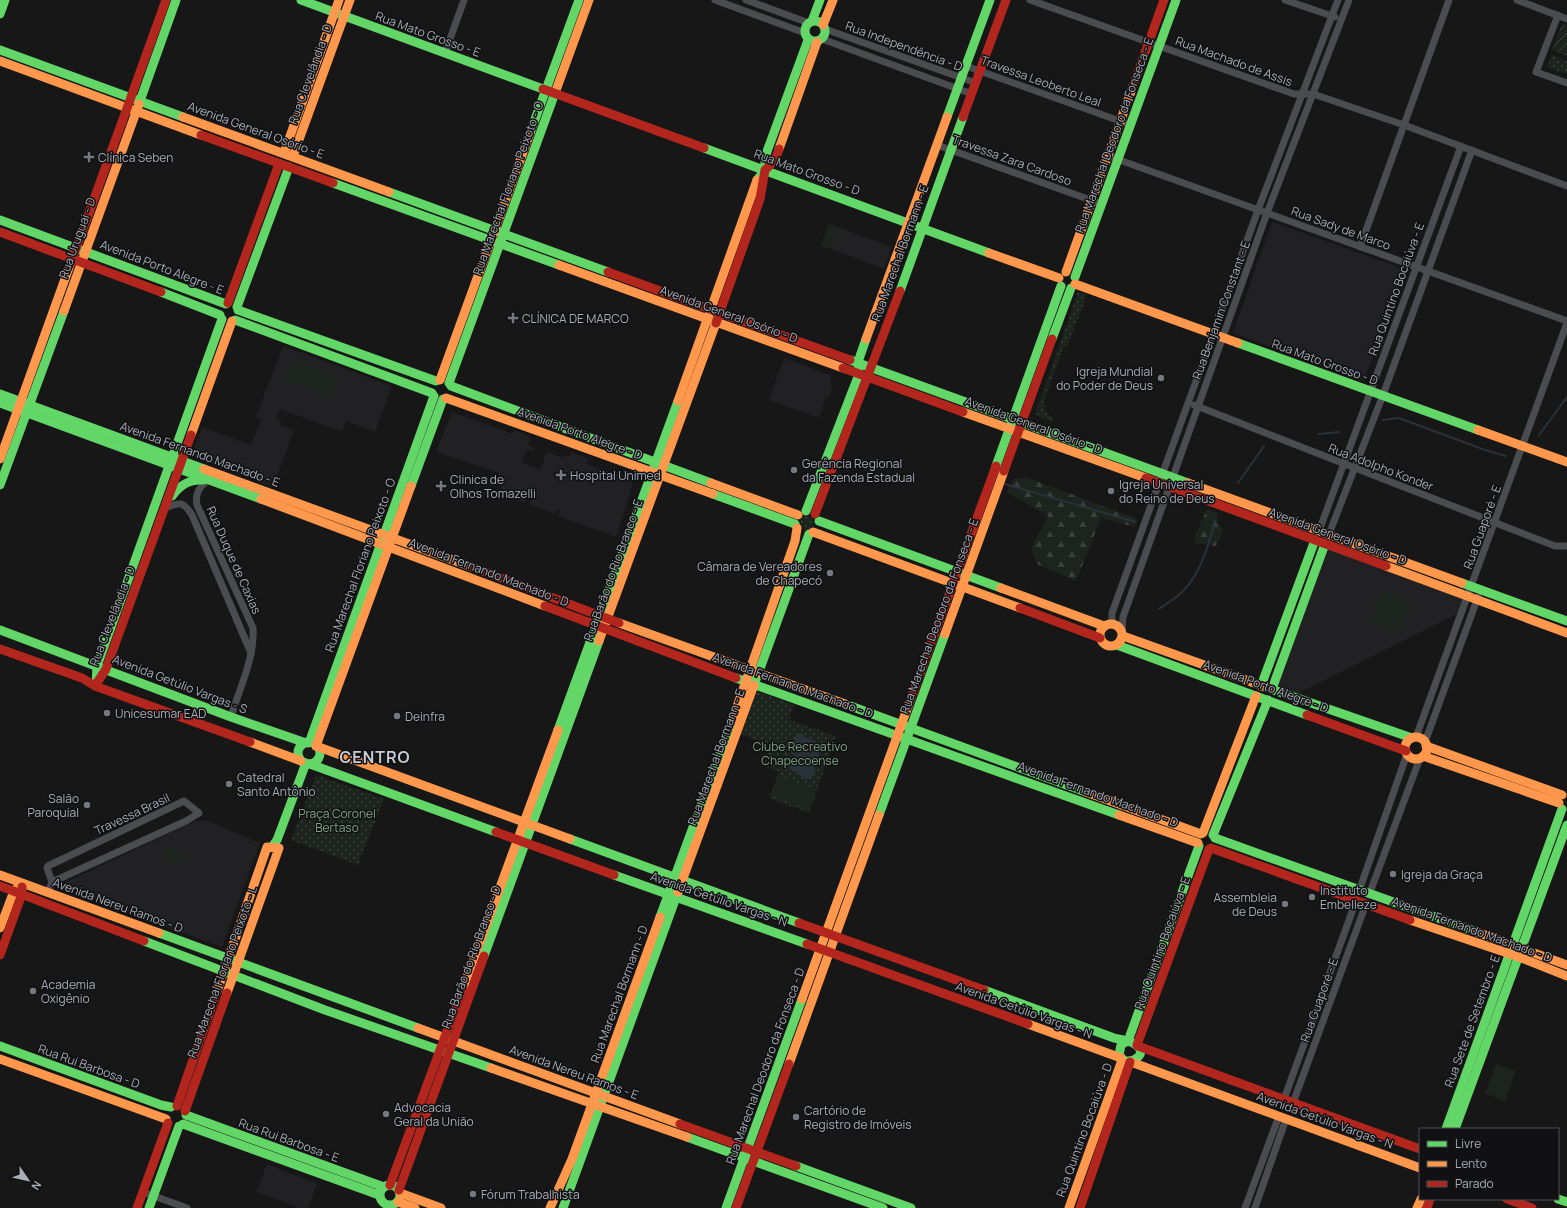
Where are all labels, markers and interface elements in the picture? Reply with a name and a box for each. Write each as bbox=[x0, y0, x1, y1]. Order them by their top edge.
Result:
street label: Rua Mato Grosso - E bbox=[373, 7, 483, 61]
street label: Rua Independência - D bbox=[843, 17, 965, 75]
street label: Rua Clevelândia - D bbox=[284, 21, 336, 127]
street label: Rua Machado de Assis bbox=[1173, 32, 1295, 90]
street label: Rua Marechal Deodoro da Fonseca - E bbox=[1071, 35, 1157, 235]
street label: Travessa Leoberto Leal bbox=[978, 51, 1104, 111]
street label: Avenida General Osório - E bbox=[185, 97, 327, 163]
street label: Rua Marechal Floriano Peixoto - O bbox=[469, 98, 548, 277]
street label: Travessa Zara Cardoso bbox=[950, 130, 1074, 190]
street label: Rua Mato Grosso - D bbox=[752, 145, 862, 199]
place label: Clínica Seben bbox=[98, 149, 173, 166]
marker: Clínica Seben bbox=[83, 151, 95, 163]
street label: Rua Marechal Bormann - E bbox=[867, 182, 933, 324]
street label: Rua Uruguai - D bbox=[54, 195, 100, 281]
street label: Rua Sady de Marco bbox=[1289, 202, 1393, 254]
street label: Rua Quintino Bocaiúva - E bbox=[1364, 220, 1428, 358]
street label: Avenida Porto Alegre - E bbox=[98, 236, 226, 298]
street label: Rua Benjamin Constant - E bbox=[1188, 238, 1254, 382]
street label: Avenida General Osório - D bbox=[658, 281, 800, 347]
place label: CLÍNICA DE MARCO bbox=[522, 310, 629, 327]
marker: CLÍNICA DE MARCO bbox=[507, 312, 519, 324]
street label: Rua Mato Grosso - D bbox=[1270, 335, 1380, 389]
place label: Igreja Mundial do Poder de Deus bbox=[1056, 363, 1153, 394]
marker: Igreja Mundial do Poder de Deus bbox=[1156, 373, 1166, 383]
street label: Avenida General Osório - D bbox=[963, 392, 1105, 458]
street label: Avenida Porto Alegre - D bbox=[515, 402, 645, 464]
street label: Avenida Fernando Machado - E bbox=[118, 417, 282, 491]
street label: Rua Adolpho Konder bbox=[1326, 439, 1437, 495]
place label: Gerência Regional da Fazenda Estadual bbox=[802, 455, 915, 486]
marker: Gerência Regional da Fazenda Estadual bbox=[789, 465, 799, 475]
place label: Hospital Unimed bbox=[570, 467, 661, 484]
marker: Hospital Unimed bbox=[555, 469, 567, 481]
place label: Clinica de Olhos Tomazelli bbox=[450, 471, 536, 502]
street label: Rua Marechal Floriano Peixoto - O bbox=[321, 475, 400, 654]
place label: Igreja Universal do Reino de Deus bbox=[1119, 476, 1215, 507]
marker: Clinica de Olhos Tomazelli bbox=[435, 480, 447, 492]
street label: Rua Guaporé - E bbox=[1459, 482, 1505, 571]
marker: Igreja Universal do Reino de Deus bbox=[1106, 486, 1116, 496]
street label: Rua Barão do Rio Branco - E bbox=[579, 496, 647, 643]
street label: Rua Duque de Caxias bbox=[203, 503, 265, 617]
street label: Avenida General Osório - D bbox=[1267, 503, 1409, 569]
street label: Rua Marechal Deodoro da Fonseca - E bbox=[896, 516, 982, 716]
street label: Avenida Fernando Machado - D bbox=[407, 534, 571, 610]
place label: Câmara de Vereadores de Chapecó bbox=[697, 558, 822, 589]
street label: Rua Clevelândia - D bbox=[85, 564, 139, 668]
marker: Câmara de Vereadores de Chapecó bbox=[825, 568, 835, 578]
street label: Avenida Fernando Machado - D bbox=[710, 648, 876, 722]
street label: Avenida Getúlio Vargas - S bbox=[110, 650, 250, 718]
street label: Avenida Porto Alegre - D bbox=[1201, 655, 1331, 717]
street label: Rua Marechal Bormann - E bbox=[683, 686, 749, 828]
place label: Unicesumar EAD bbox=[115, 705, 206, 722]
marker: Unicesumar EAD bbox=[102, 708, 112, 718]
place label: Deinfra bbox=[405, 708, 445, 725]
marker: Deinfra bbox=[392, 711, 402, 721]
park label: Clube Recreativo Chapecoense bbox=[753, 738, 847, 769]
district label: CENTRO bbox=[340, 746, 410, 768]
street label: Avenida Fernando Machado - D bbox=[1015, 757, 1181, 831]
place label: Catedral Santo Antônio bbox=[237, 769, 316, 800]
marker: Catedral Santo Antônio bbox=[224, 779, 234, 789]
street label: Travessa Brasil bbox=[91, 789, 173, 839]
place label: Salão Paroquial bbox=[28, 790, 79, 821]
marker: Salão Paroquial bbox=[82, 800, 92, 810]
park label: Praça Coronel Bertaso bbox=[298, 805, 376, 836]
place label: Igreja da Graça bbox=[1401, 866, 1483, 883]
street label: Avenida Getúlio Vargas - N bbox=[648, 868, 790, 930]
marker: Igreja da Graça bbox=[1388, 869, 1398, 879]
street label: Avenida Nereu Ramos - D bbox=[50, 873, 186, 937]
street label: Rua Quintino Bocaiúva - E bbox=[1130, 874, 1194, 1012]
place label: Instituto Embelleze bbox=[1320, 882, 1377, 913]
street label: Rua Barão do Rio Branco - D bbox=[437, 883, 505, 1031]
street label: Rua Marechal Floriano Peixoto - L bbox=[183, 884, 261, 1060]
place label: Assembleia de Deus bbox=[1213, 889, 1277, 920]
marker: Instituto Embelleze bbox=[1307, 892, 1317, 902]
street label: Avenida Fernando Machado - D bbox=[1389, 892, 1555, 966]
marker: Assembleia de Deus bbox=[1280, 899, 1290, 909]
street label: Rua Marechal Bormann - D bbox=[586, 923, 652, 1065]
street label: Rua Sete de Setembro - E bbox=[1440, 952, 1504, 1090]
street label: Rua Guaporé - E bbox=[1296, 955, 1342, 1044]
street label: Rua Marechal Deodoro da Fonseca - D bbox=[721, 965, 809, 1167]
place label: Academia Oxigênio bbox=[41, 976, 95, 1007]
street label: Avenida Getúlio Vargas - N bbox=[953, 977, 1095, 1043]
marker: Academia Oxigênio bbox=[28, 986, 38, 996]
street label: Rua Rui Barbosa - D bbox=[36, 1040, 142, 1092]
street label: Avenida Nereu Ramos - E bbox=[507, 1041, 641, 1103]
street label: Rua Quintino Bocaiúva - D bbox=[1052, 1061, 1116, 1199]
street label: Avenida Getúlio Vargas - N bbox=[1254, 1087, 1396, 1153]
place label: Advocacia Geral da União bbox=[394, 1099, 474, 1130]
place label: Cartório de Registro de Imóveis bbox=[804, 1102, 912, 1133]
marker: Advocacia Geral da União bbox=[381, 1109, 391, 1119]
marker: Cartório de Registro de Imóveis bbox=[791, 1112, 801, 1122]
street label: Rua Rui Barbosa - E bbox=[236, 1114, 342, 1166]
legend bbox=[1419, 1128, 1559, 1200]
text: Livre bbox=[1455, 1135, 1481, 1152]
text: Lento bbox=[1455, 1155, 1487, 1172]
north arrow bbox=[8, 1160, 48, 1200]
text: Parado bbox=[1455, 1175, 1494, 1192]
text: N bbox=[28, 1178, 45, 1193]
place label: Fórum Trabalhista bbox=[481, 1186, 580, 1203]
marker: Fórum Trabalhista bbox=[468, 1189, 478, 1199]

